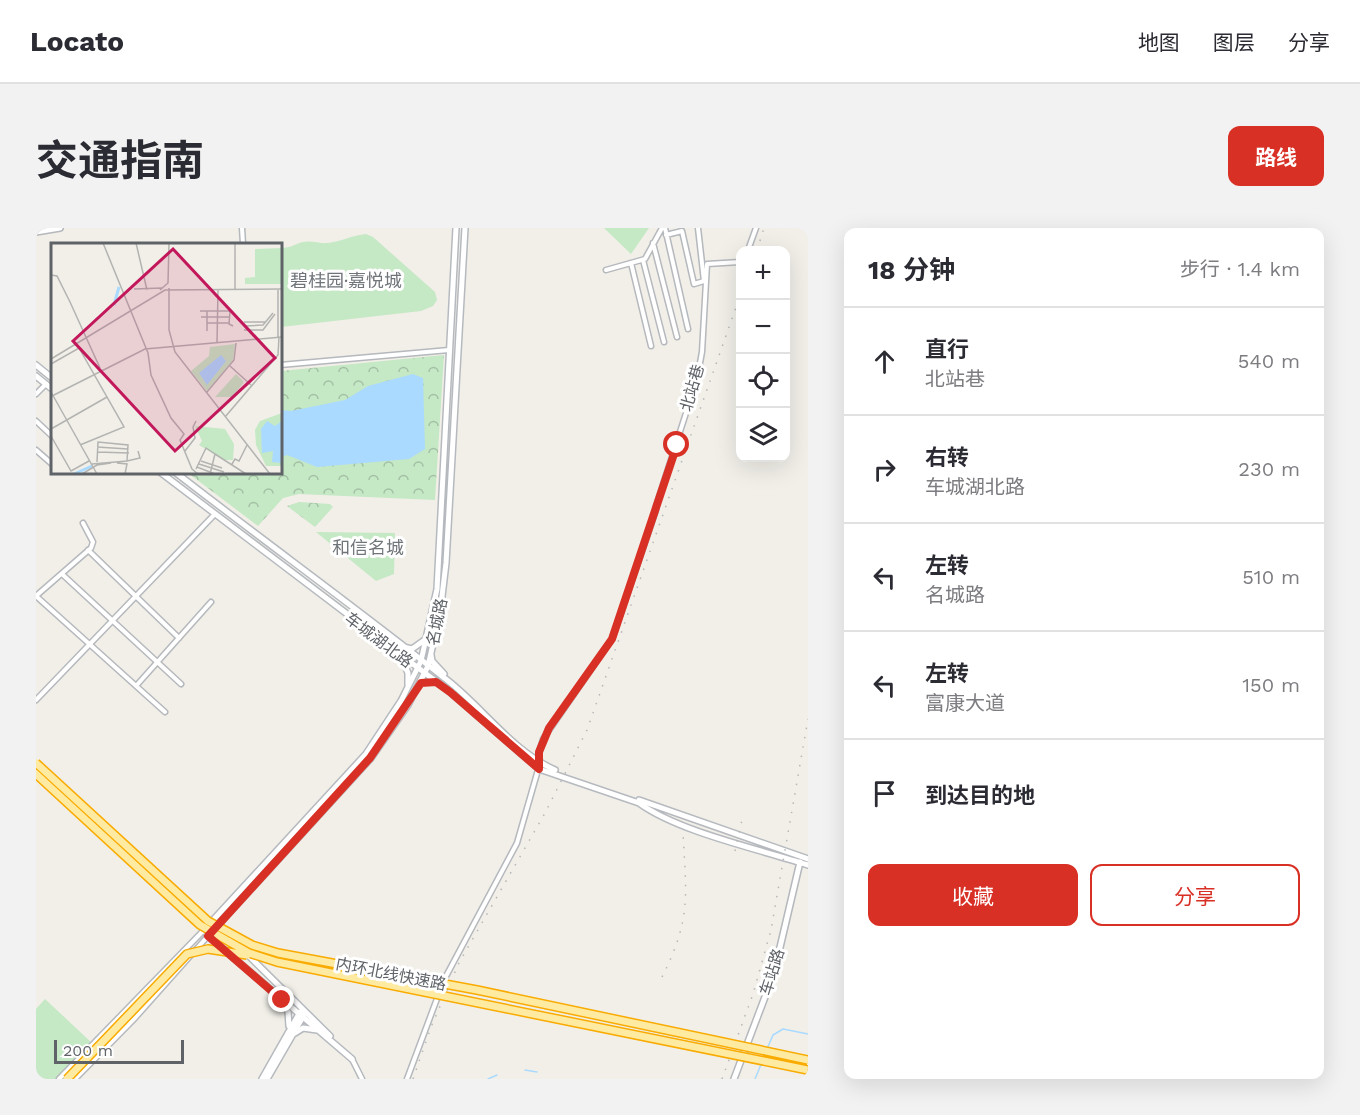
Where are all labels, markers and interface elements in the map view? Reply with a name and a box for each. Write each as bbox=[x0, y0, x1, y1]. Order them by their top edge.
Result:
text: Locato bbox=[30, 25, 124, 58]
text: 地图 bbox=[1138, 30, 1180, 55]
text: 图层 bbox=[1213, 30, 1255, 55]
text: 分享 bbox=[1288, 30, 1330, 55]
button: 路线 bbox=[1228, 126, 1324, 186]
text: 交通指南 bbox=[36, 136, 204, 185]
inset map bbox=[51, 243, 282, 474]
map controls bbox=[736, 246, 790, 462]
button: + bbox=[736, 246, 790, 300]
text: 18 分钟 bbox=[868, 255, 955, 285]
text: 步行 · 1.4 km bbox=[1180, 257, 1300, 281]
district label: 碧桂园·嘉悦城 bbox=[290, 270, 402, 291]
button: − bbox=[736, 300, 790, 354]
text: 直行 bbox=[925, 337, 969, 362]
icon: ahead bbox=[868, 345, 901, 378]
text: 540 m bbox=[1238, 349, 1300, 373]
button: locate bbox=[736, 354, 790, 408]
street label: 北站巷 bbox=[676, 362, 708, 414]
text: 北站巷 bbox=[925, 367, 985, 391]
button: layers bbox=[736, 408, 790, 462]
route start bbox=[663, 431, 689, 457]
text: 右转 bbox=[925, 445, 969, 470]
icon: right bbox=[868, 453, 901, 486]
text: 230 m bbox=[1238, 457, 1300, 481]
text: 车城湖北路 bbox=[925, 475, 1025, 499]
district label: 和信名城 bbox=[332, 537, 404, 558]
text: 左转 bbox=[925, 553, 969, 578]
icon: left bbox=[868, 561, 901, 594]
text: 510 m bbox=[1242, 565, 1300, 589]
text: 名城路 bbox=[925, 583, 985, 607]
street label: 名城路 bbox=[423, 597, 451, 647]
street label: 车城湖北路 bbox=[341, 608, 417, 672]
text: 左转 bbox=[925, 661, 969, 686]
icon: left bbox=[868, 669, 901, 702]
text: 150 m bbox=[1242, 673, 1300, 697]
text: 富康大道 bbox=[925, 691, 1005, 715]
icon: arrive bbox=[868, 777, 901, 810]
text: 到达目的地 bbox=[925, 783, 1035, 808]
button: 收藏 bbox=[868, 864, 1078, 926]
button: 分享 bbox=[1090, 864, 1300, 926]
street label: 车站路 bbox=[756, 946, 788, 998]
street label: 内环北线快速路 bbox=[334, 954, 448, 994]
route end bbox=[268, 986, 294, 1012]
scale bar bbox=[54, 1037, 184, 1064]
text: 200 m bbox=[63, 1041, 113, 1060]

